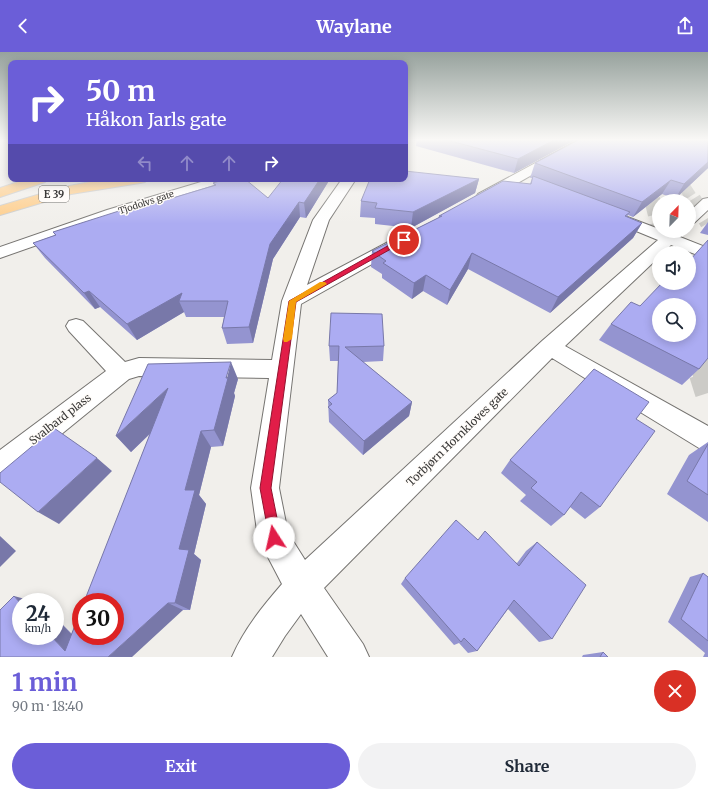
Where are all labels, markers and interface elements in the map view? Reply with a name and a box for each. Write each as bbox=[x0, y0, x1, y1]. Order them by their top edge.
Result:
icon: back bbox=[12, 15, 34, 37]
text: Waylane bbox=[316, 15, 392, 38]
icon: share bbox=[674, 15, 696, 37]
text: 50 m bbox=[86, 73, 155, 109]
icon: right bbox=[20, 76, 72, 128]
text: Håkon Jarls gate bbox=[86, 108, 226, 131]
icon: left bbox=[134, 152, 156, 174]
icon: ahead bbox=[176, 152, 198, 174]
icon: ahead bbox=[218, 152, 240, 174]
icon: right bbox=[260, 152, 282, 174]
road number: E 39 bbox=[39, 186, 69, 202]
street label: Tjodolvs gate bbox=[117, 188, 175, 216]
north arrow bbox=[652, 194, 696, 238]
map controls bbox=[652, 194, 696, 342]
pin bbox=[387, 223, 421, 257]
icon: arrive bbox=[393, 229, 415, 251]
button: sound bbox=[652, 246, 696, 290]
button: search bbox=[652, 298, 696, 342]
street label: Torbjørn Hornkloves gate bbox=[403, 385, 511, 489]
street label: Svalbard plass bbox=[26, 390, 94, 448]
position arrow bbox=[253, 517, 295, 559]
speed limit sign: 30 bbox=[72, 593, 124, 645]
text: 24 bbox=[26, 601, 50, 626]
text: km/h bbox=[25, 622, 51, 635]
text: 1 min bbox=[12, 667, 77, 698]
button: close bbox=[654, 670, 696, 712]
text: 90 m · 18:40 bbox=[12, 698, 83, 715]
button: Exit bbox=[12, 743, 350, 789]
button: Share bbox=[358, 743, 696, 789]

